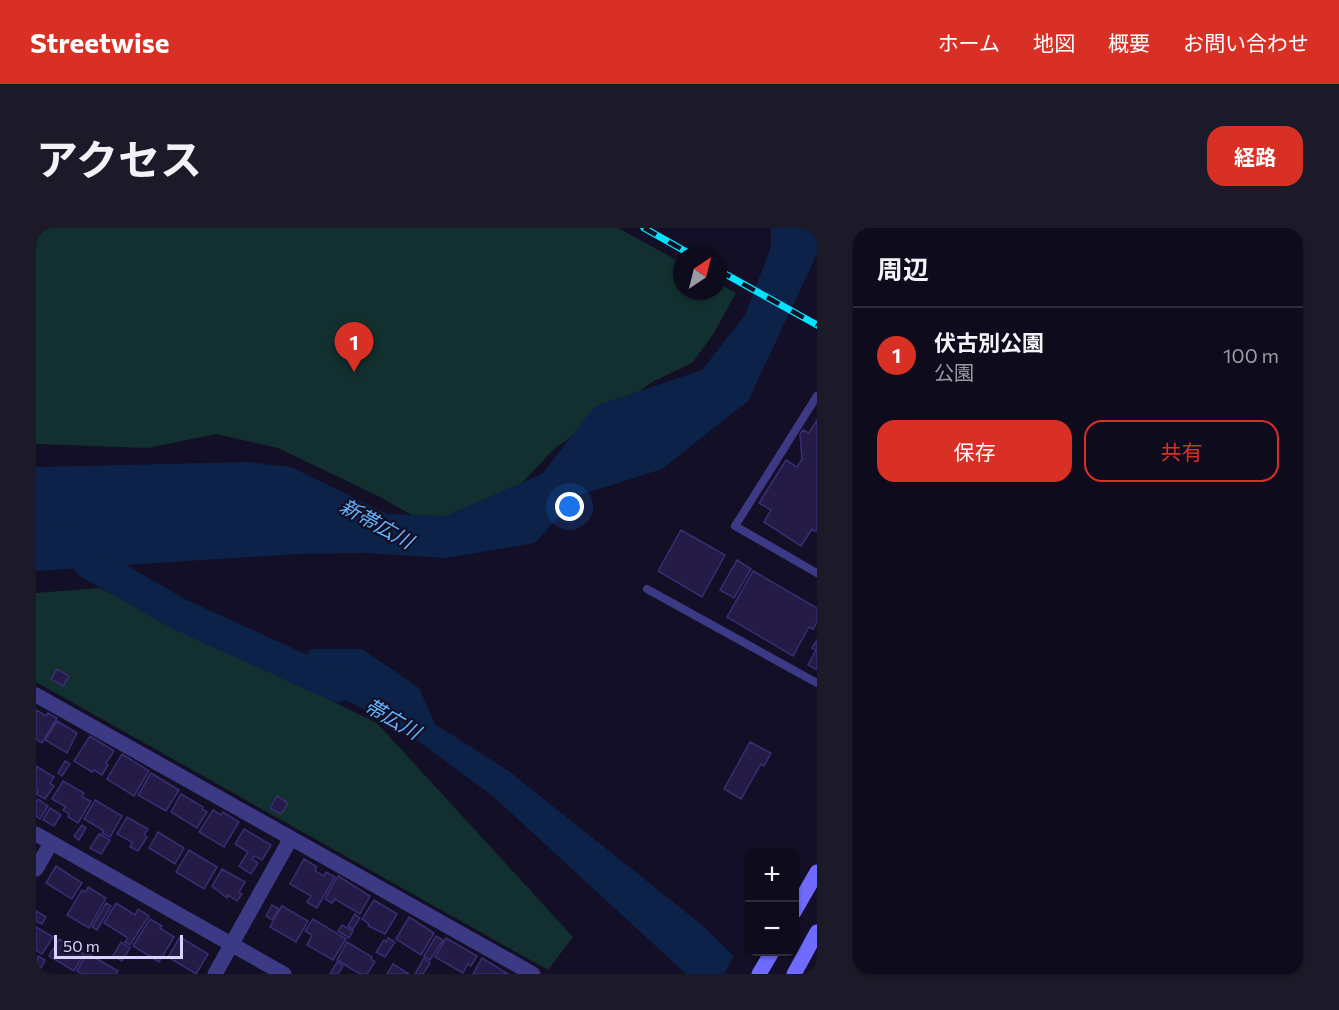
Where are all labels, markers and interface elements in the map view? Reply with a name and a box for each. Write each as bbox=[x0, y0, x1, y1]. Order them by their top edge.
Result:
text: Streetwise bbox=[30, 25, 170, 59]
text: ホーム bbox=[938, 30, 1000, 55]
text: 地図 bbox=[1033, 30, 1075, 55]
text: 概要 bbox=[1108, 30, 1150, 55]
text: お問い合わせ bbox=[1183, 30, 1309, 55]
button: 経路 bbox=[1207, 126, 1303, 186]
text: アクセス bbox=[36, 132, 202, 184]
north arrow bbox=[673, 246, 727, 300]
text: 周辺 bbox=[877, 253, 929, 284]
pin: 1 bbox=[334, 322, 374, 372]
text: 伏古別公園 bbox=[934, 329, 1044, 356]
text: 1 bbox=[892, 343, 901, 367]
text: 100 m bbox=[1223, 343, 1279, 367]
text: 公園 bbox=[934, 360, 974, 384]
button: 保存 bbox=[877, 420, 1072, 482]
button: 共有 bbox=[1084, 420, 1279, 482]
your location bbox=[555, 492, 584, 521]
water label: 新帯広川 bbox=[336, 493, 420, 554]
water label: 帯広川 bbox=[361, 693, 427, 744]
map controls bbox=[745, 848, 799, 956]
button: + bbox=[745, 848, 799, 902]
button: − bbox=[745, 902, 799, 956]
scale bar bbox=[54, 932, 183, 960]
text: 50 m bbox=[63, 936, 100, 955]

